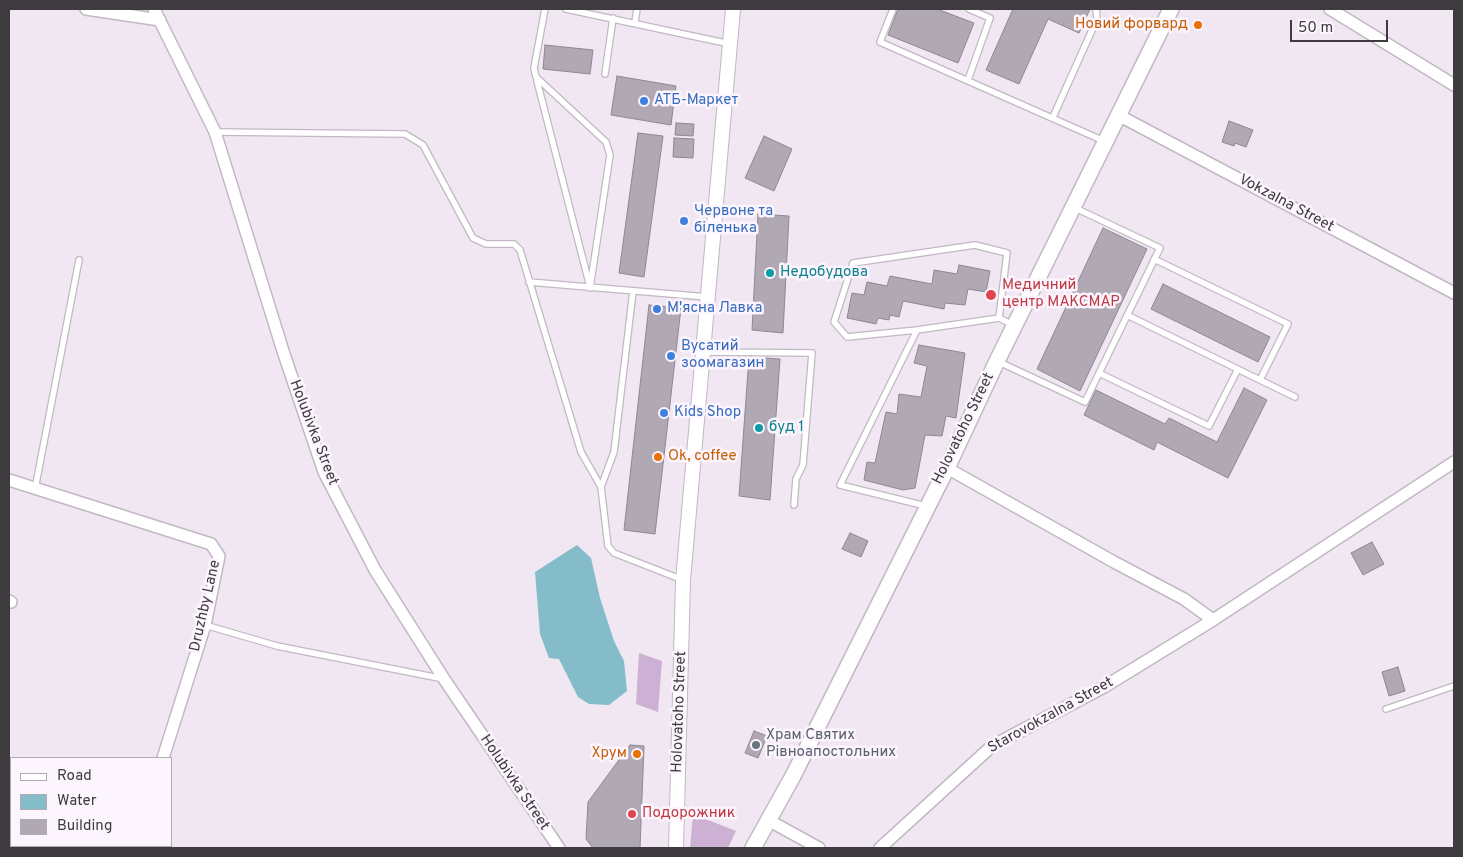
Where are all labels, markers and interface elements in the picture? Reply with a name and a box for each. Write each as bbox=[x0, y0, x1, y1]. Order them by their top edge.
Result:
scale bar bbox=[1293, 10, 1390, 42]
place label: Новий форвард bbox=[1075, 16, 1188, 34]
marker: Новий форвард bbox=[1192, 19, 1204, 31]
text: 50 m bbox=[1298, 19, 1333, 38]
place label: АТБ-Маркет bbox=[654, 92, 738, 110]
marker: АТБ-Маркет bbox=[638, 95, 650, 107]
street label: Vokzalna Street bbox=[1235, 171, 1337, 237]
place label: Червоне та біленька bbox=[694, 203, 773, 238]
marker: Червоне та біленька bbox=[678, 215, 690, 227]
place label: Недобудова bbox=[780, 264, 868, 282]
marker: Недобудова bbox=[764, 267, 776, 279]
place label: Медичний центр МАКСМАР bbox=[1002, 277, 1120, 312]
marker: Медичний центр МАКСМАР bbox=[984, 288, 998, 302]
place label: М'ясна Лавка bbox=[667, 300, 762, 318]
marker: М'ясна Лавка bbox=[651, 303, 663, 315]
place label: Вусатий зоомагазин bbox=[681, 338, 764, 373]
marker: Вусатий зоомагазин bbox=[665, 350, 677, 362]
street label: Holovatoho Street bbox=[929, 370, 999, 488]
street label: Holubivka Street bbox=[285, 378, 341, 488]
place label: Kids Shop bbox=[674, 404, 741, 422]
marker: Kids Shop bbox=[658, 407, 670, 419]
place label: буд 1 bbox=[769, 419, 804, 437]
marker: буд 1 bbox=[753, 422, 765, 434]
place label: Ok, coffee bbox=[668, 448, 737, 466]
marker: Ok, coffee bbox=[652, 451, 664, 463]
street label: Druzhby Lane bbox=[187, 558, 225, 654]
street label: Holovatoho Street bbox=[669, 651, 691, 773]
street label: Starovokzalna Street bbox=[985, 674, 1117, 758]
place label: Храм Святих Рівноапостольних bbox=[766, 727, 896, 762]
street label: Holubivka Street bbox=[475, 732, 553, 834]
marker: Храм Святих Рівноапостольних bbox=[750, 739, 762, 751]
place label: Хрум bbox=[591, 745, 627, 763]
marker: Хрум bbox=[631, 748, 643, 760]
legend bbox=[10, 757, 172, 847]
text: Road bbox=[57, 767, 92, 786]
text: Water bbox=[57, 792, 96, 811]
place label: Подорожник bbox=[642, 805, 735, 823]
marker: Подорожник bbox=[626, 808, 638, 820]
text: Building bbox=[57, 817, 112, 836]

